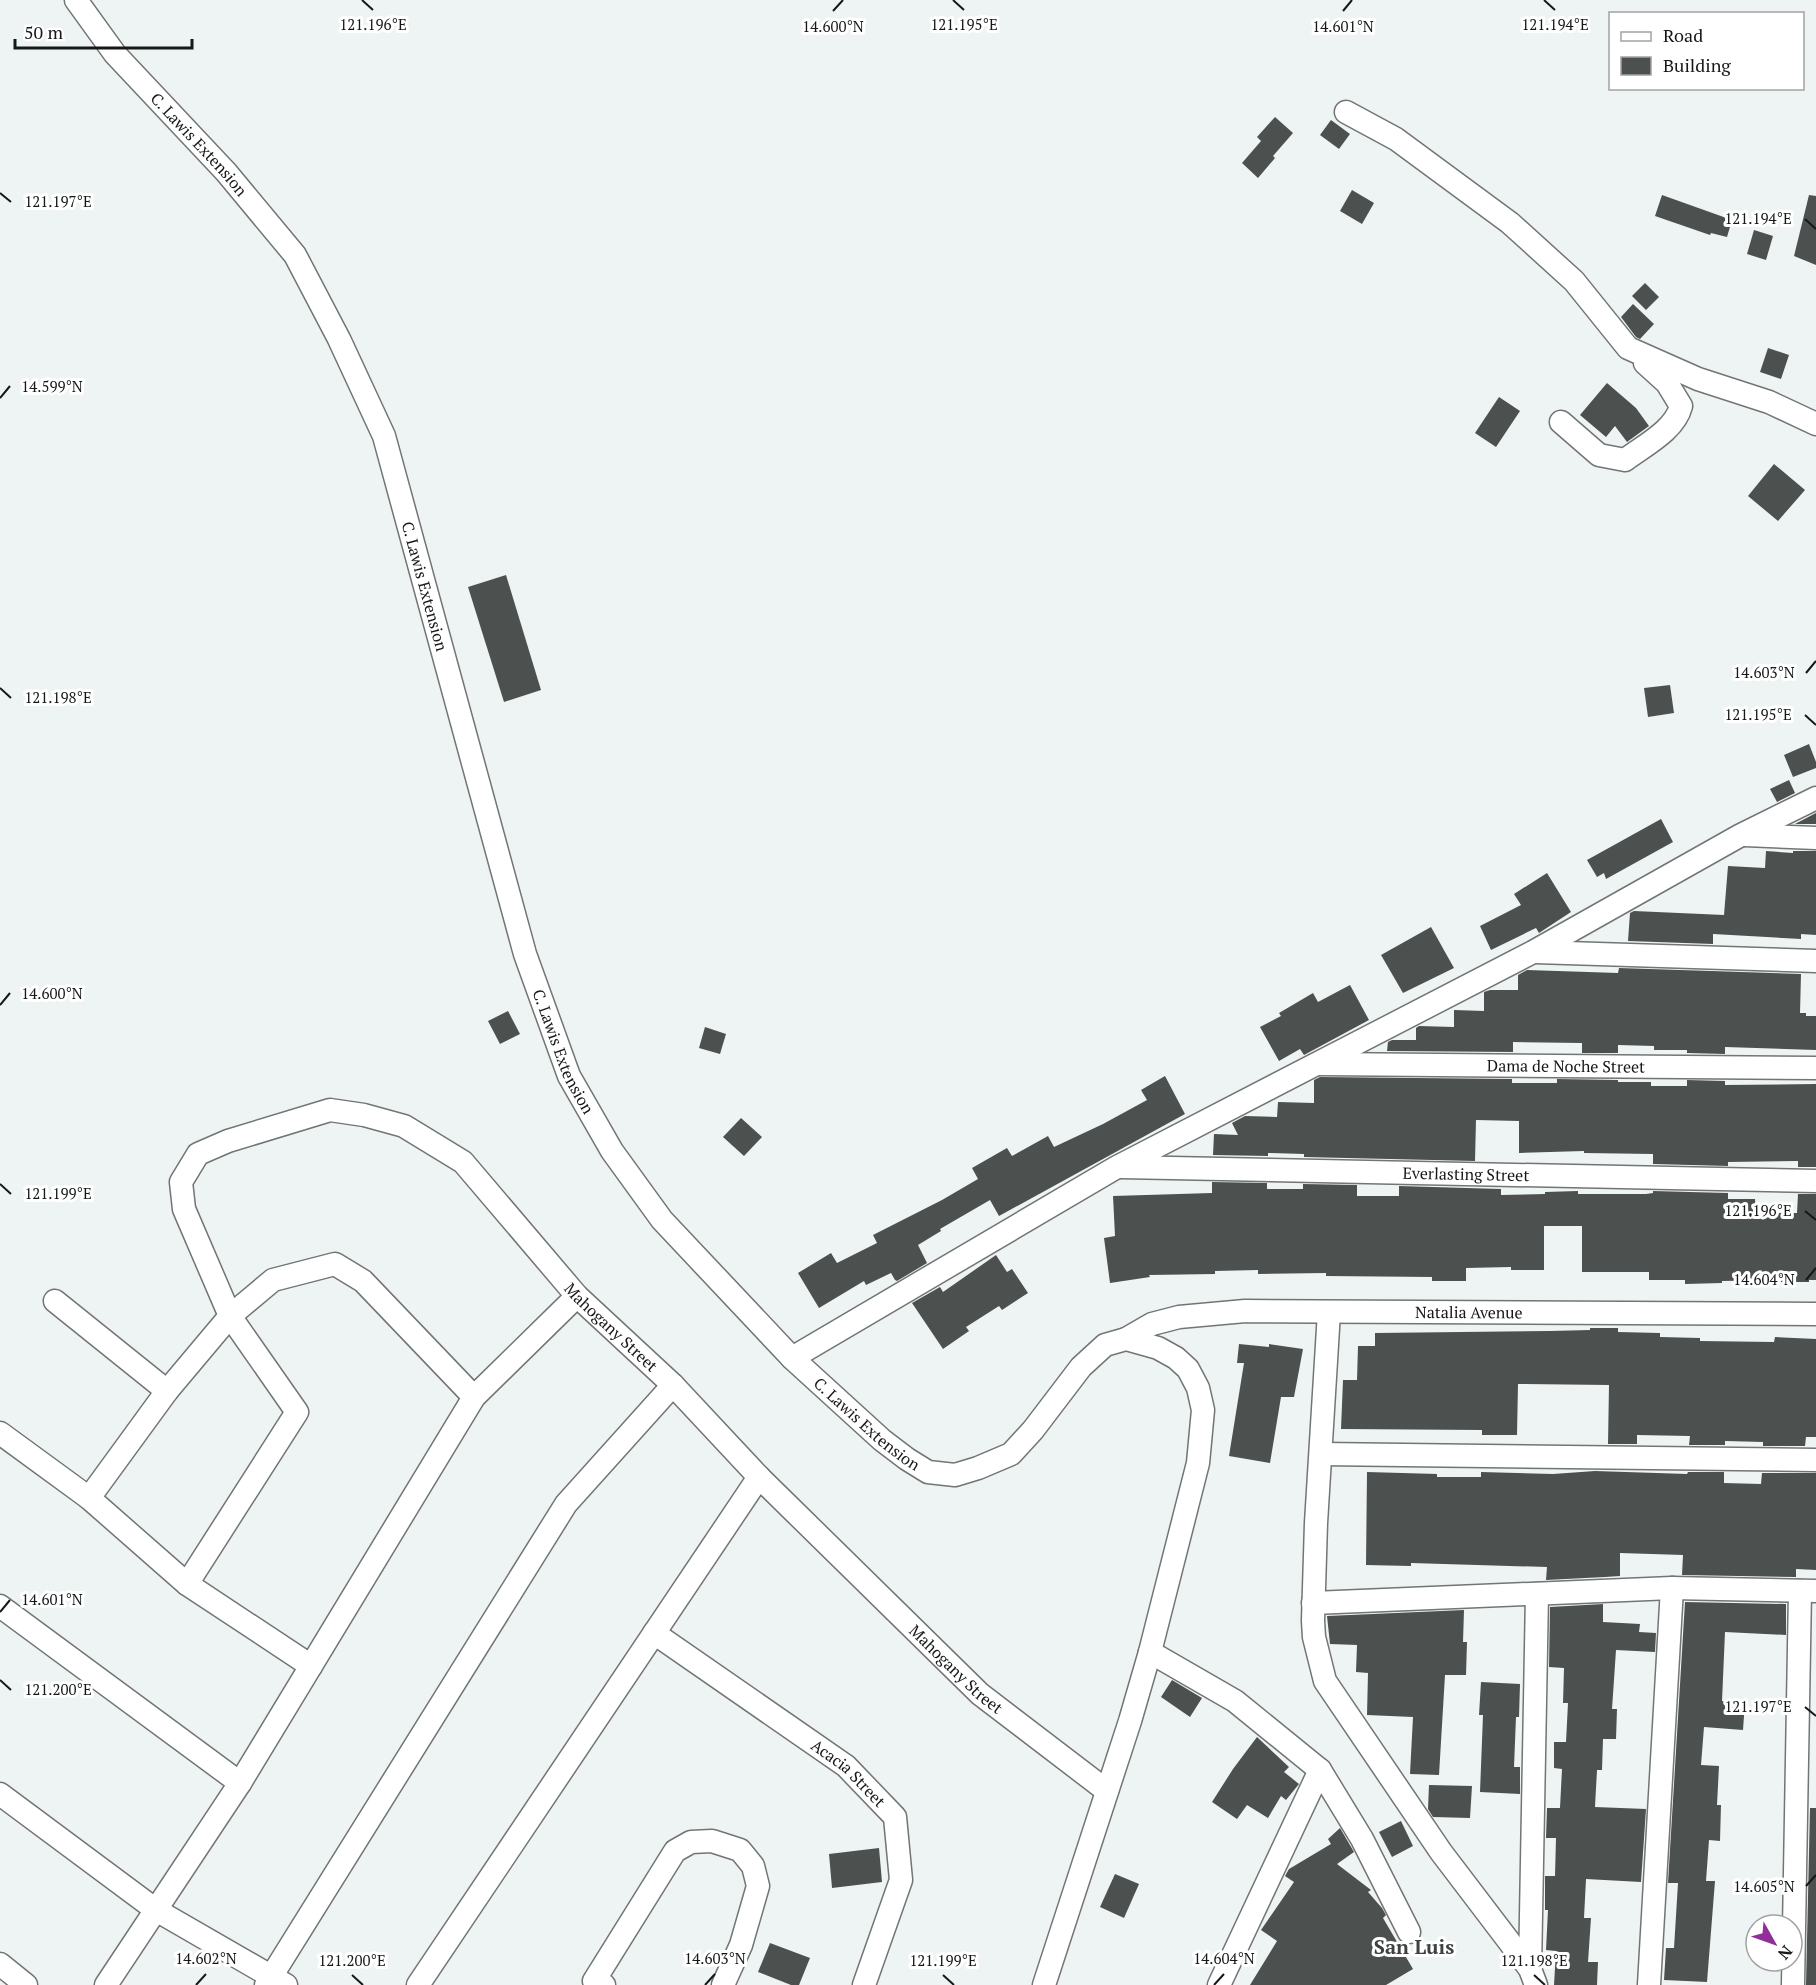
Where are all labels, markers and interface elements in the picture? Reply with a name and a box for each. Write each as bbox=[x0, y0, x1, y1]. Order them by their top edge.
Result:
scale bar bbox=[15, 12, 192, 50]
legend bbox=[1609, 12, 1804, 90]
text: 121.196°E bbox=[339, 14, 407, 34]
text: 121.195°E bbox=[930, 14, 998, 34]
text: 121.194°E bbox=[1521, 14, 1589, 34]
text: 14.600°N bbox=[802, 16, 864, 36]
text: 14.601°N bbox=[1312, 16, 1374, 36]
text: 50 m bbox=[24, 20, 64, 44]
text: Road bbox=[1663, 23, 1703, 47]
text: Building bbox=[1663, 53, 1731, 77]
street label: C. Lawis Extension bbox=[146, 88, 253, 201]
text: 121.197°E bbox=[24, 191, 92, 211]
text: 121.194°E bbox=[1724, 208, 1792, 228]
text: 14.599°N bbox=[21, 376, 83, 396]
street label: C. Lawis Extension bbox=[397, 519, 453, 654]
text: 14.603°N bbox=[1733, 662, 1795, 682]
text: 121.198°E bbox=[24, 687, 92, 707]
text: 121.195°E bbox=[1724, 704, 1792, 724]
text: 14.600°N bbox=[21, 983, 83, 1003]
street label: C. Lawis Extension bbox=[528, 986, 600, 1118]
street label: Dama de Noche Street bbox=[1487, 1054, 1645, 1078]
street label: Everlasting Street bbox=[1402, 1162, 1529, 1186]
text: 121.199°E bbox=[24, 1183, 92, 1203]
text: 121.196°E bbox=[1724, 1200, 1792, 1220]
text: 14.604°N bbox=[1733, 1269, 1795, 1289]
street label: Mahogany Street bbox=[559, 1278, 663, 1377]
street label: Natalia Avenue bbox=[1415, 1301, 1523, 1323]
street label: C. Lawis Extension bbox=[809, 1372, 925, 1476]
text: 14.601°N bbox=[21, 1589, 83, 1609]
street label: Mahogany Street bbox=[905, 1620, 1007, 1719]
text: 121.200°E bbox=[24, 1679, 92, 1699]
text: 121.197°E bbox=[1724, 1696, 1792, 1716]
street label: Acacia Street bbox=[807, 1734, 891, 1812]
text: 14.605°N bbox=[1733, 1876, 1795, 1896]
north arrow bbox=[1744, 1913, 1804, 1973]
district label: San Luis bbox=[1374, 1933, 1454, 1960]
text: N bbox=[1773, 1941, 1798, 1964]
text: 14.602°N bbox=[175, 1948, 237, 1968]
text: 14.603°N bbox=[684, 1948, 746, 1968]
text: 14.604°N bbox=[1193, 1948, 1255, 1968]
text: 121.200°E bbox=[318, 1950, 386, 1970]
text: 121.199°E bbox=[909, 1950, 977, 1970]
text: 121.198°E bbox=[1500, 1950, 1568, 1970]

